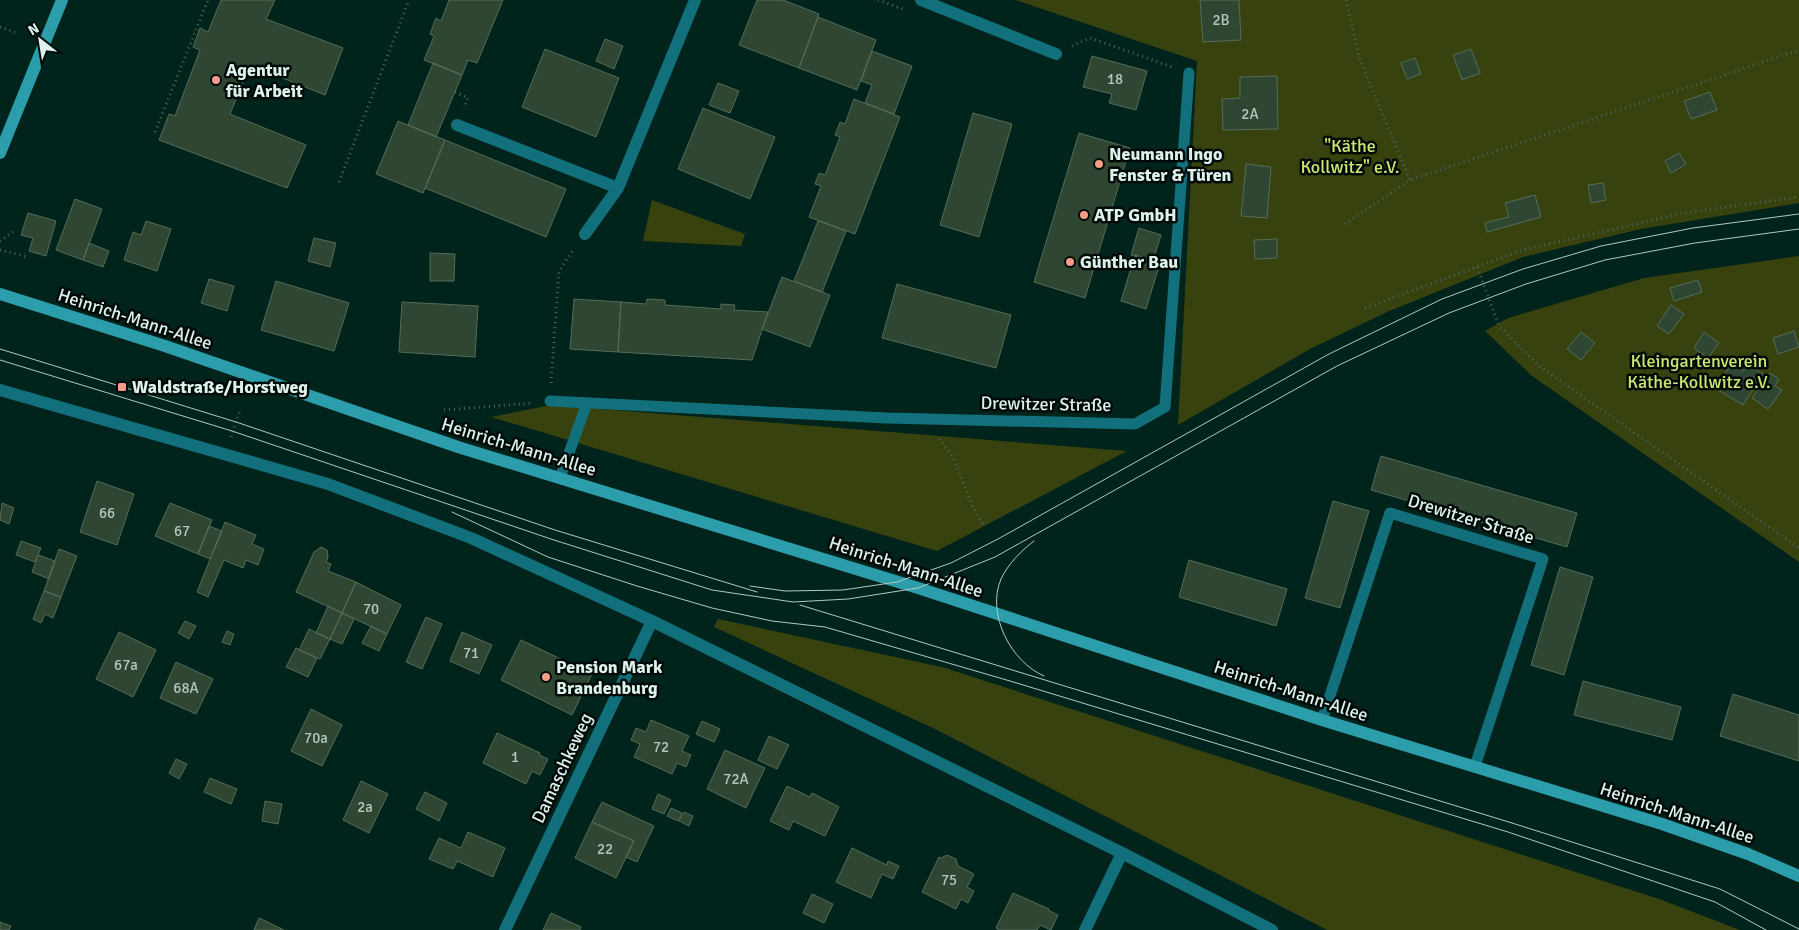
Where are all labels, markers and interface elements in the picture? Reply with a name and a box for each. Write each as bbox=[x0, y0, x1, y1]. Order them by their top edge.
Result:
house number: 2B bbox=[1212, 11, 1230, 29]
north arrow bbox=[15, 15, 65, 65]
text: N bbox=[25, 19, 42, 39]
place label: Agentur für Arbeit bbox=[225, 59, 303, 102]
house number: 18 bbox=[1107, 70, 1123, 88]
marker: Agentur für Arbeit bbox=[210, 74, 222, 86]
house number: 2A bbox=[1241, 105, 1259, 123]
park label: "Käthe Kollwitz" e.V. bbox=[1300, 135, 1400, 178]
place label: Neumann Ingo Fenster & Türen bbox=[1109, 143, 1232, 186]
marker: Neumann Ingo Fenster & Türen bbox=[1093, 158, 1105, 170]
place label: ATP GmbH bbox=[1094, 204, 1177, 226]
marker: ATP GmbH bbox=[1078, 209, 1090, 221]
place label: Günther Bau bbox=[1080, 251, 1178, 273]
marker: Günther Bau bbox=[1064, 256, 1076, 268]
street label: Heinrich-Mann-Allee bbox=[55, 284, 215, 354]
park label: Kleingartenverein Käthe-Kollwitz e.V. bbox=[1627, 350, 1771, 393]
place label: Waldstraße/Horstweg bbox=[132, 376, 308, 398]
marker: Waldstraße/Horstweg bbox=[116, 381, 128, 393]
street label: Drewitzer Straße bbox=[980, 392, 1112, 416]
street label: Heinrich-Mann-Allee bbox=[439, 413, 599, 481]
street label: Drewitzer Straße bbox=[1405, 489, 1537, 549]
house number: 66 bbox=[99, 504, 115, 522]
house number: 67 bbox=[174, 522, 190, 540]
street label: Heinrich-Mann-Allee bbox=[826, 532, 986, 602]
house number: 70 bbox=[363, 600, 379, 618]
house number: 71 bbox=[463, 644, 479, 662]
house number: 67a bbox=[114, 656, 138, 674]
place label: Pension Mark Brandenburg bbox=[556, 656, 663, 699]
street label: Heinrich-Mann-Allee bbox=[1211, 656, 1371, 726]
marker: Pension Mark Brandenburg bbox=[540, 671, 552, 683]
house number: 68A bbox=[173, 679, 199, 697]
street label: Damaschkeweg bbox=[527, 709, 597, 827]
house number: 70a bbox=[304, 729, 328, 747]
house number: 72 bbox=[653, 738, 669, 756]
house number: 1 bbox=[511, 748, 519, 766]
house number: 72A bbox=[723, 770, 749, 788]
street label: Heinrich-Mann-Allee bbox=[1597, 778, 1757, 848]
house number: 2a bbox=[357, 798, 373, 816]
house number: 22 bbox=[597, 840, 613, 858]
house number: 75 bbox=[941, 871, 957, 889]

